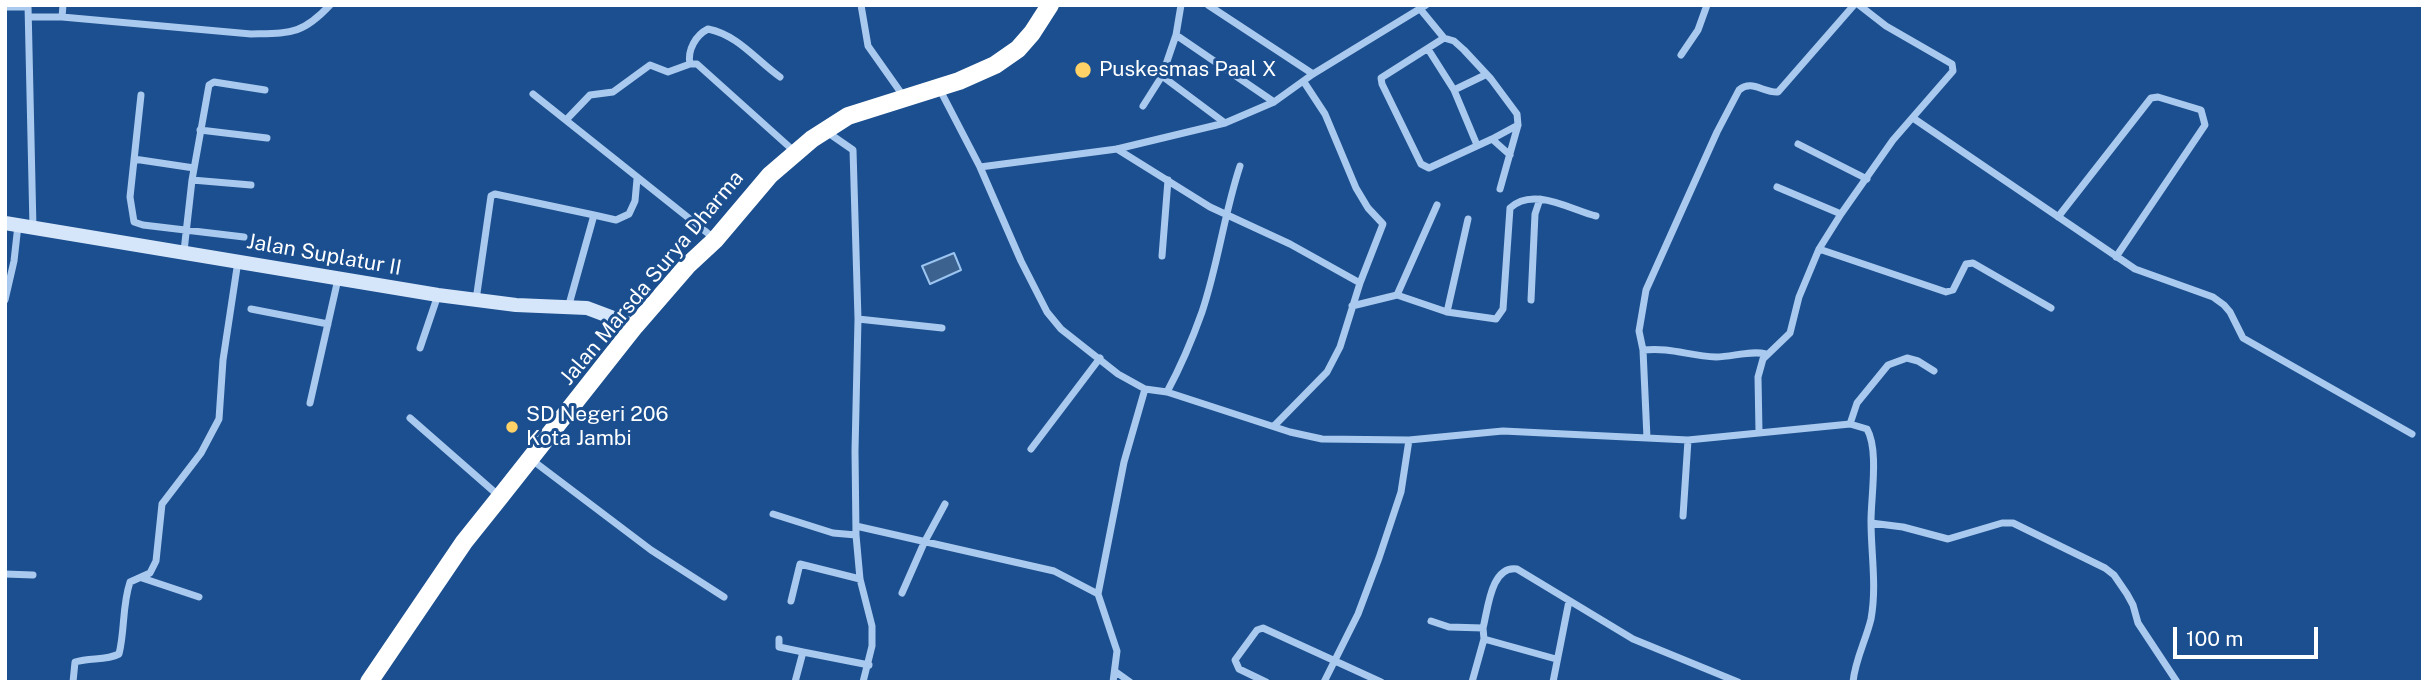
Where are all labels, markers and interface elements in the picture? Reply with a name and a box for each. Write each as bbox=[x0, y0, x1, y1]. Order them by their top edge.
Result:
place label: Puskesmas Paal X bbox=[1099, 57, 1277, 83]
marker: Puskesmas Paal X bbox=[1073, 60, 1093, 80]
street label: Jalan Marsda Surya Dharma bbox=[555, 166, 749, 390]
street label: Jalan Suplatur II bbox=[245, 229, 403, 281]
place label: SD Negeri 206 Kota Jambi bbox=[526, 402, 669, 452]
marker: SD Negeri 206 Kota Jambi bbox=[504, 419, 520, 435]
scale bar bbox=[2176, 614, 2321, 658]
text: 100 m bbox=[2186, 626, 2243, 651]

